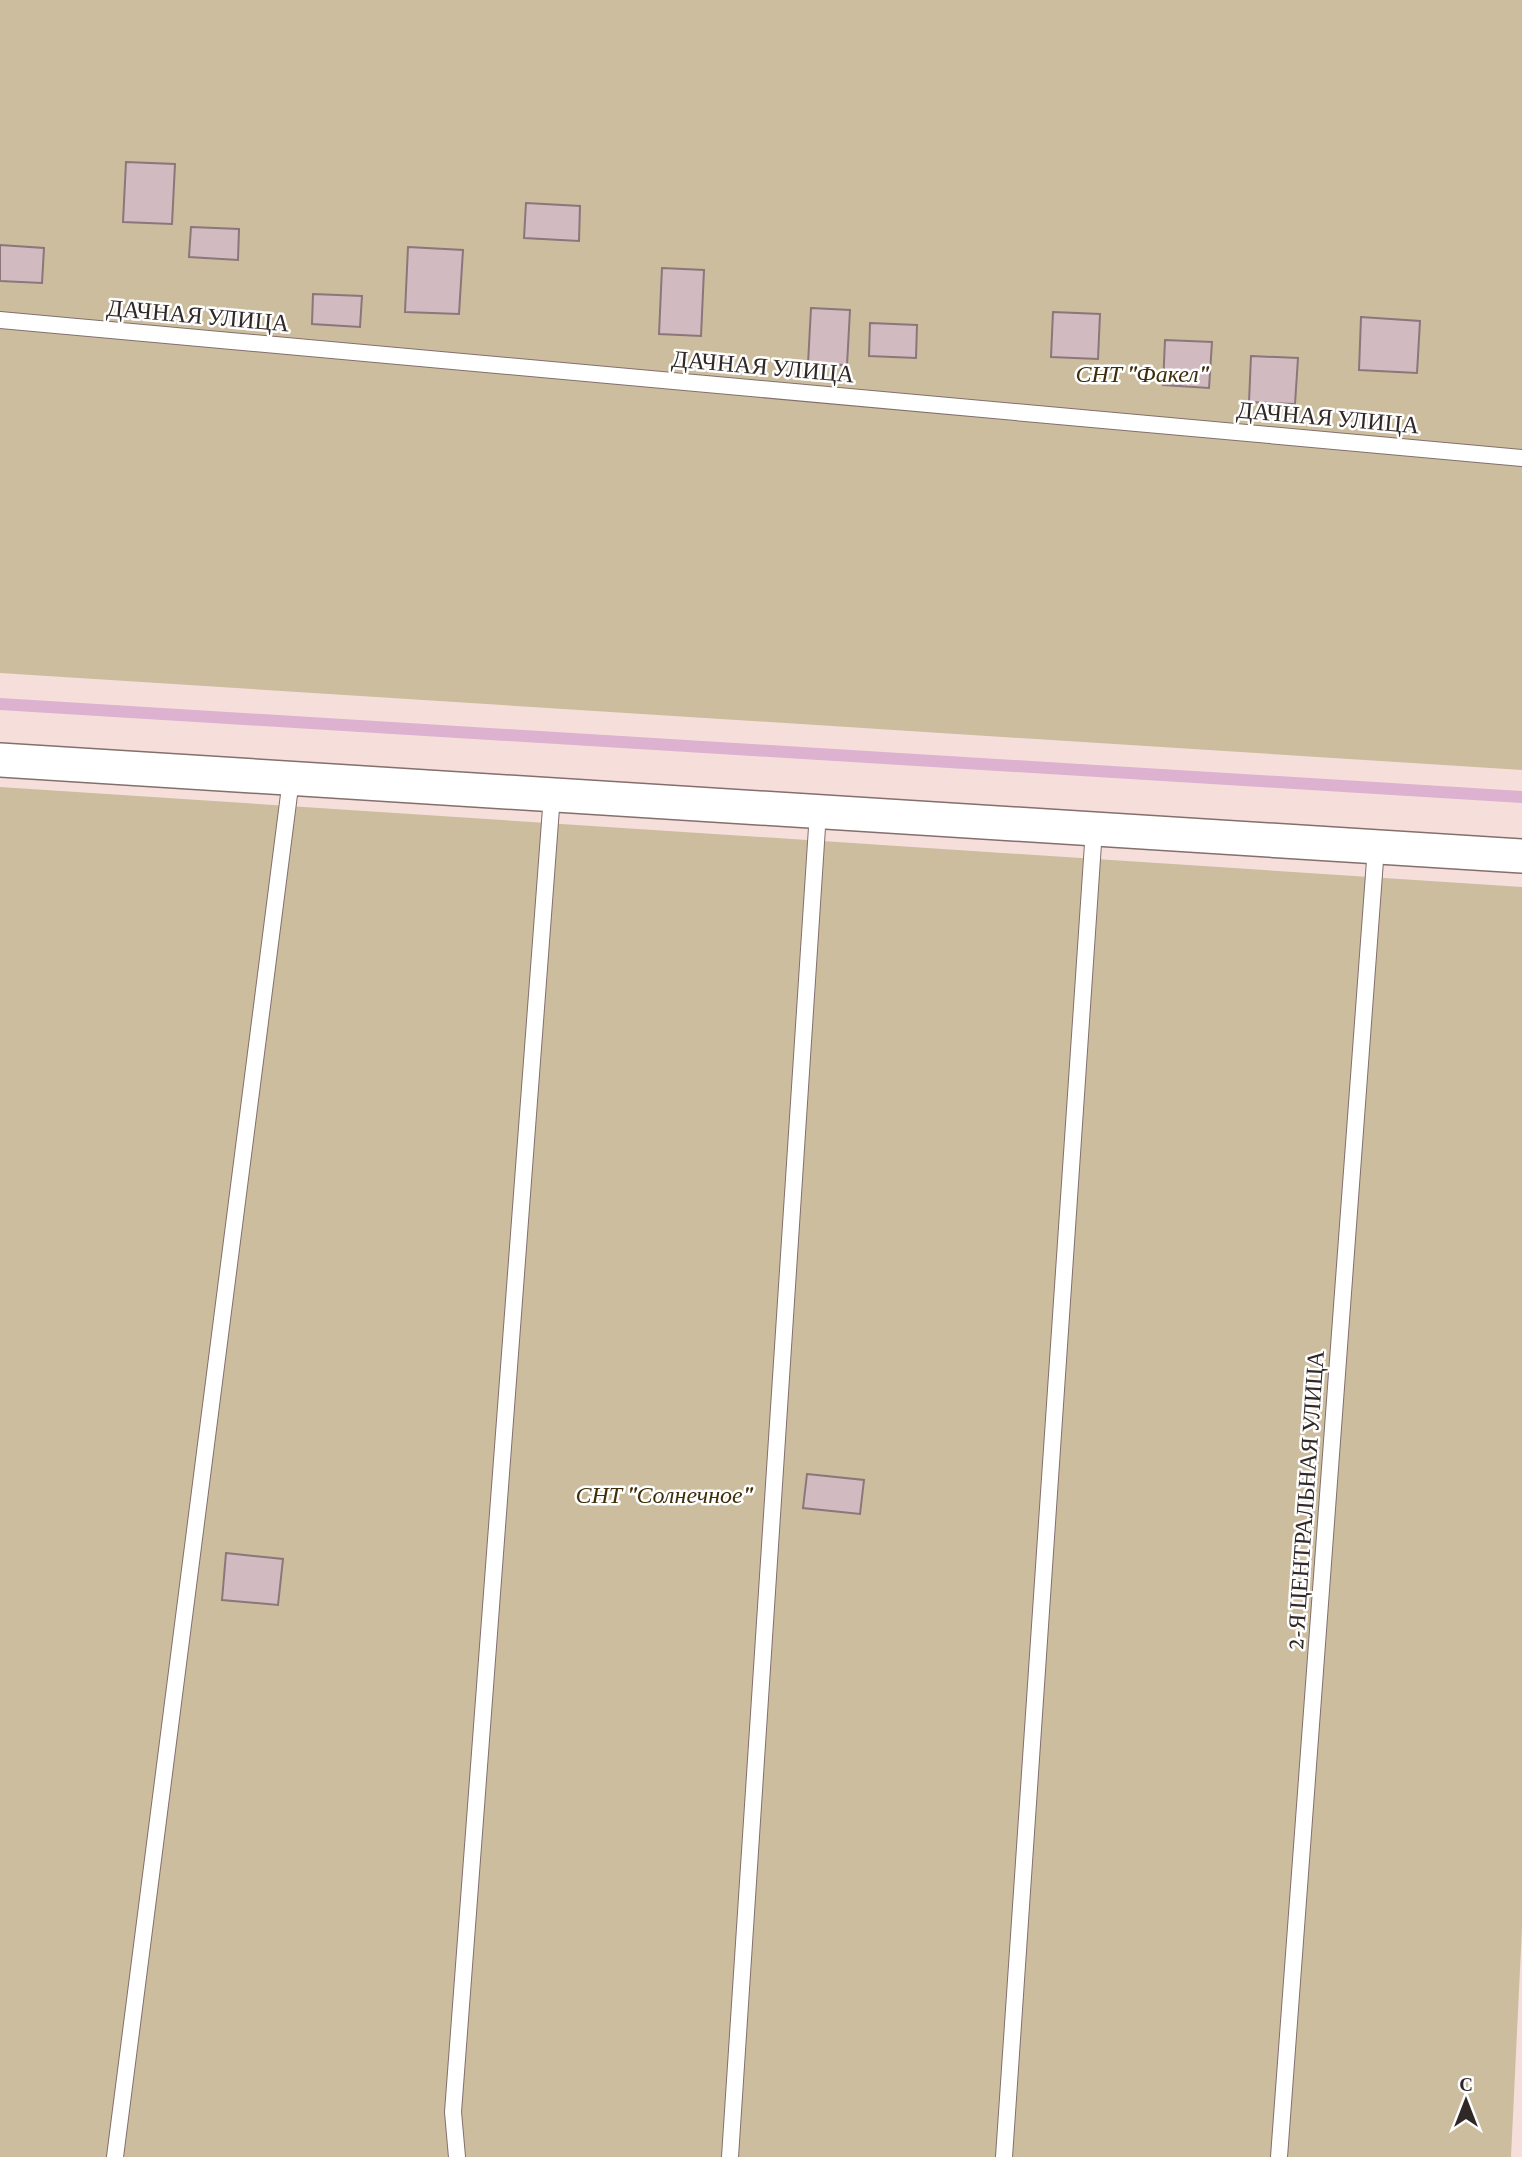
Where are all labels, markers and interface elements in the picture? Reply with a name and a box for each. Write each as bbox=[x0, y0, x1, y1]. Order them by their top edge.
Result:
street label: ДАЧНАЯ УЛИЦА bbox=[105, 294, 291, 336]
street label: ДАЧНАЯ УЛИЦА bbox=[670, 345, 856, 387]
park label: СНТ "Факел" bbox=[1075, 360, 1210, 387]
street label: ДАЧНАЯ УЛИЦА bbox=[1235, 396, 1421, 438]
street label: 2-Я ЦЕНТРАЛЬНАЯ УЛИЦА bbox=[1281, 1349, 1329, 1651]
park label: СНТ "Солнечное" bbox=[576, 1481, 754, 1508]
north arrow bbox=[1431, 2066, 1501, 2136]
text: С bbox=[1459, 2074, 1473, 2095]

